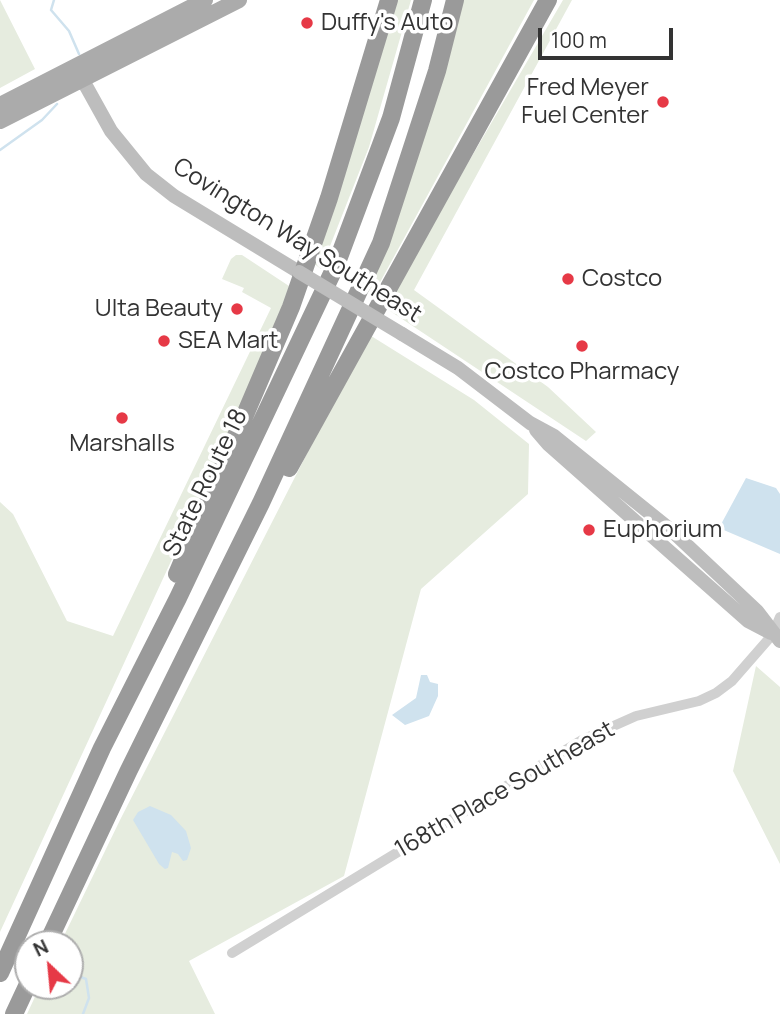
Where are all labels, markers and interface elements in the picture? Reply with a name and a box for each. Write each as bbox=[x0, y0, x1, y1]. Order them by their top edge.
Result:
place label: Duffy's Auto bbox=[321, 9, 453, 37]
scale bar bbox=[542, 14, 677, 58]
marker: Duffy's Auto bbox=[299, 15, 315, 31]
text: 100 m bbox=[551, 26, 607, 54]
place label: Fred Meyer Fuel Center bbox=[521, 74, 649, 130]
marker: Fred Meyer Fuel Center bbox=[655, 94, 671, 110]
street label: Covington Way Southeast bbox=[167, 153, 427, 329]
place label: Costco bbox=[582, 265, 662, 293]
marker: Costco bbox=[560, 271, 576, 287]
place label: Ulta Beauty bbox=[95, 295, 223, 323]
marker: Ulta Beauty bbox=[229, 301, 245, 317]
place label: SEA Mart bbox=[178, 327, 278, 355]
marker: SEA Mart bbox=[156, 333, 172, 349]
marker: Costco Pharmacy bbox=[574, 338, 590, 354]
place label: Costco Pharmacy bbox=[485, 358, 679, 386]
street label: State Route 18 bbox=[158, 405, 254, 561]
marker: Marshalls bbox=[114, 410, 130, 426]
place label: Marshalls bbox=[69, 430, 175, 458]
place label: Euphorium bbox=[603, 516, 722, 544]
marker: Euphorium bbox=[581, 522, 597, 538]
street label: 168th Place Southeast bbox=[390, 715, 620, 865]
north arrow bbox=[14, 930, 84, 1000]
text: N bbox=[29, 933, 53, 963]

